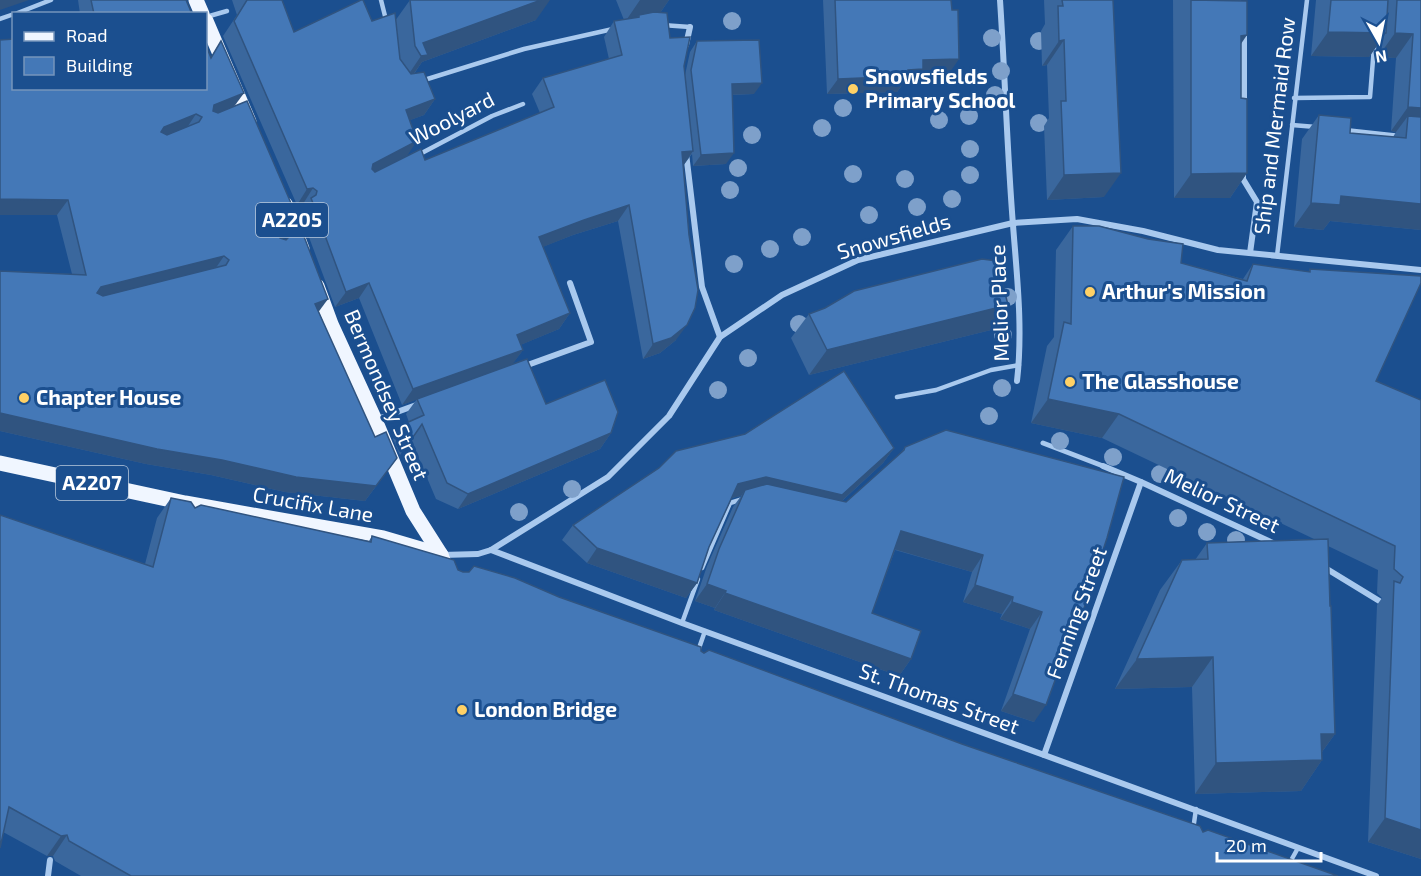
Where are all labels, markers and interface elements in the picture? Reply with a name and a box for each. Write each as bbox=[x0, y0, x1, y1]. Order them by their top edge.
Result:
legend bbox=[12, 12, 207, 90]
north arrow bbox=[1349, 12, 1409, 72]
street label: Ship and Mermaid Row bbox=[1248, 16, 1299, 236]
text: Road bbox=[66, 24, 107, 46]
text: N bbox=[1374, 47, 1389, 68]
text: Building bbox=[66, 54, 133, 76]
place label: Snowsfields Primary School bbox=[865, 63, 1016, 113]
marker: Snowsfields Primary School bbox=[846, 82, 860, 96]
street label: Woolyard bbox=[405, 86, 498, 150]
road number: A2205 bbox=[256, 203, 328, 237]
street label: Snowsfields bbox=[834, 207, 953, 264]
street label: Melior Place bbox=[984, 244, 1013, 362]
place label: Arthur's Mission bbox=[1102, 278, 1266, 303]
marker: Arthur's Mission bbox=[1083, 285, 1097, 299]
street label: Bermondsey Street bbox=[340, 305, 435, 483]
place label: The Glasshouse bbox=[1082, 368, 1239, 393]
marker: The Glasshouse bbox=[1063, 375, 1077, 389]
place label: Chapter House bbox=[36, 384, 182, 409]
marker: Chapter House bbox=[17, 391, 31, 405]
street label: Melior Street bbox=[1161, 462, 1284, 537]
road number: A2207 bbox=[56, 466, 128, 500]
street label: Crucifix Lane bbox=[251, 481, 376, 526]
street label: Fenning Street bbox=[1040, 543, 1111, 682]
street label: St. Thomas Street bbox=[856, 657, 1023, 738]
place label: London Bridge bbox=[474, 696, 617, 721]
marker: London Bridge bbox=[455, 703, 469, 717]
scale bar bbox=[1217, 825, 1320, 863]
text: 20 m bbox=[1226, 834, 1267, 856]

